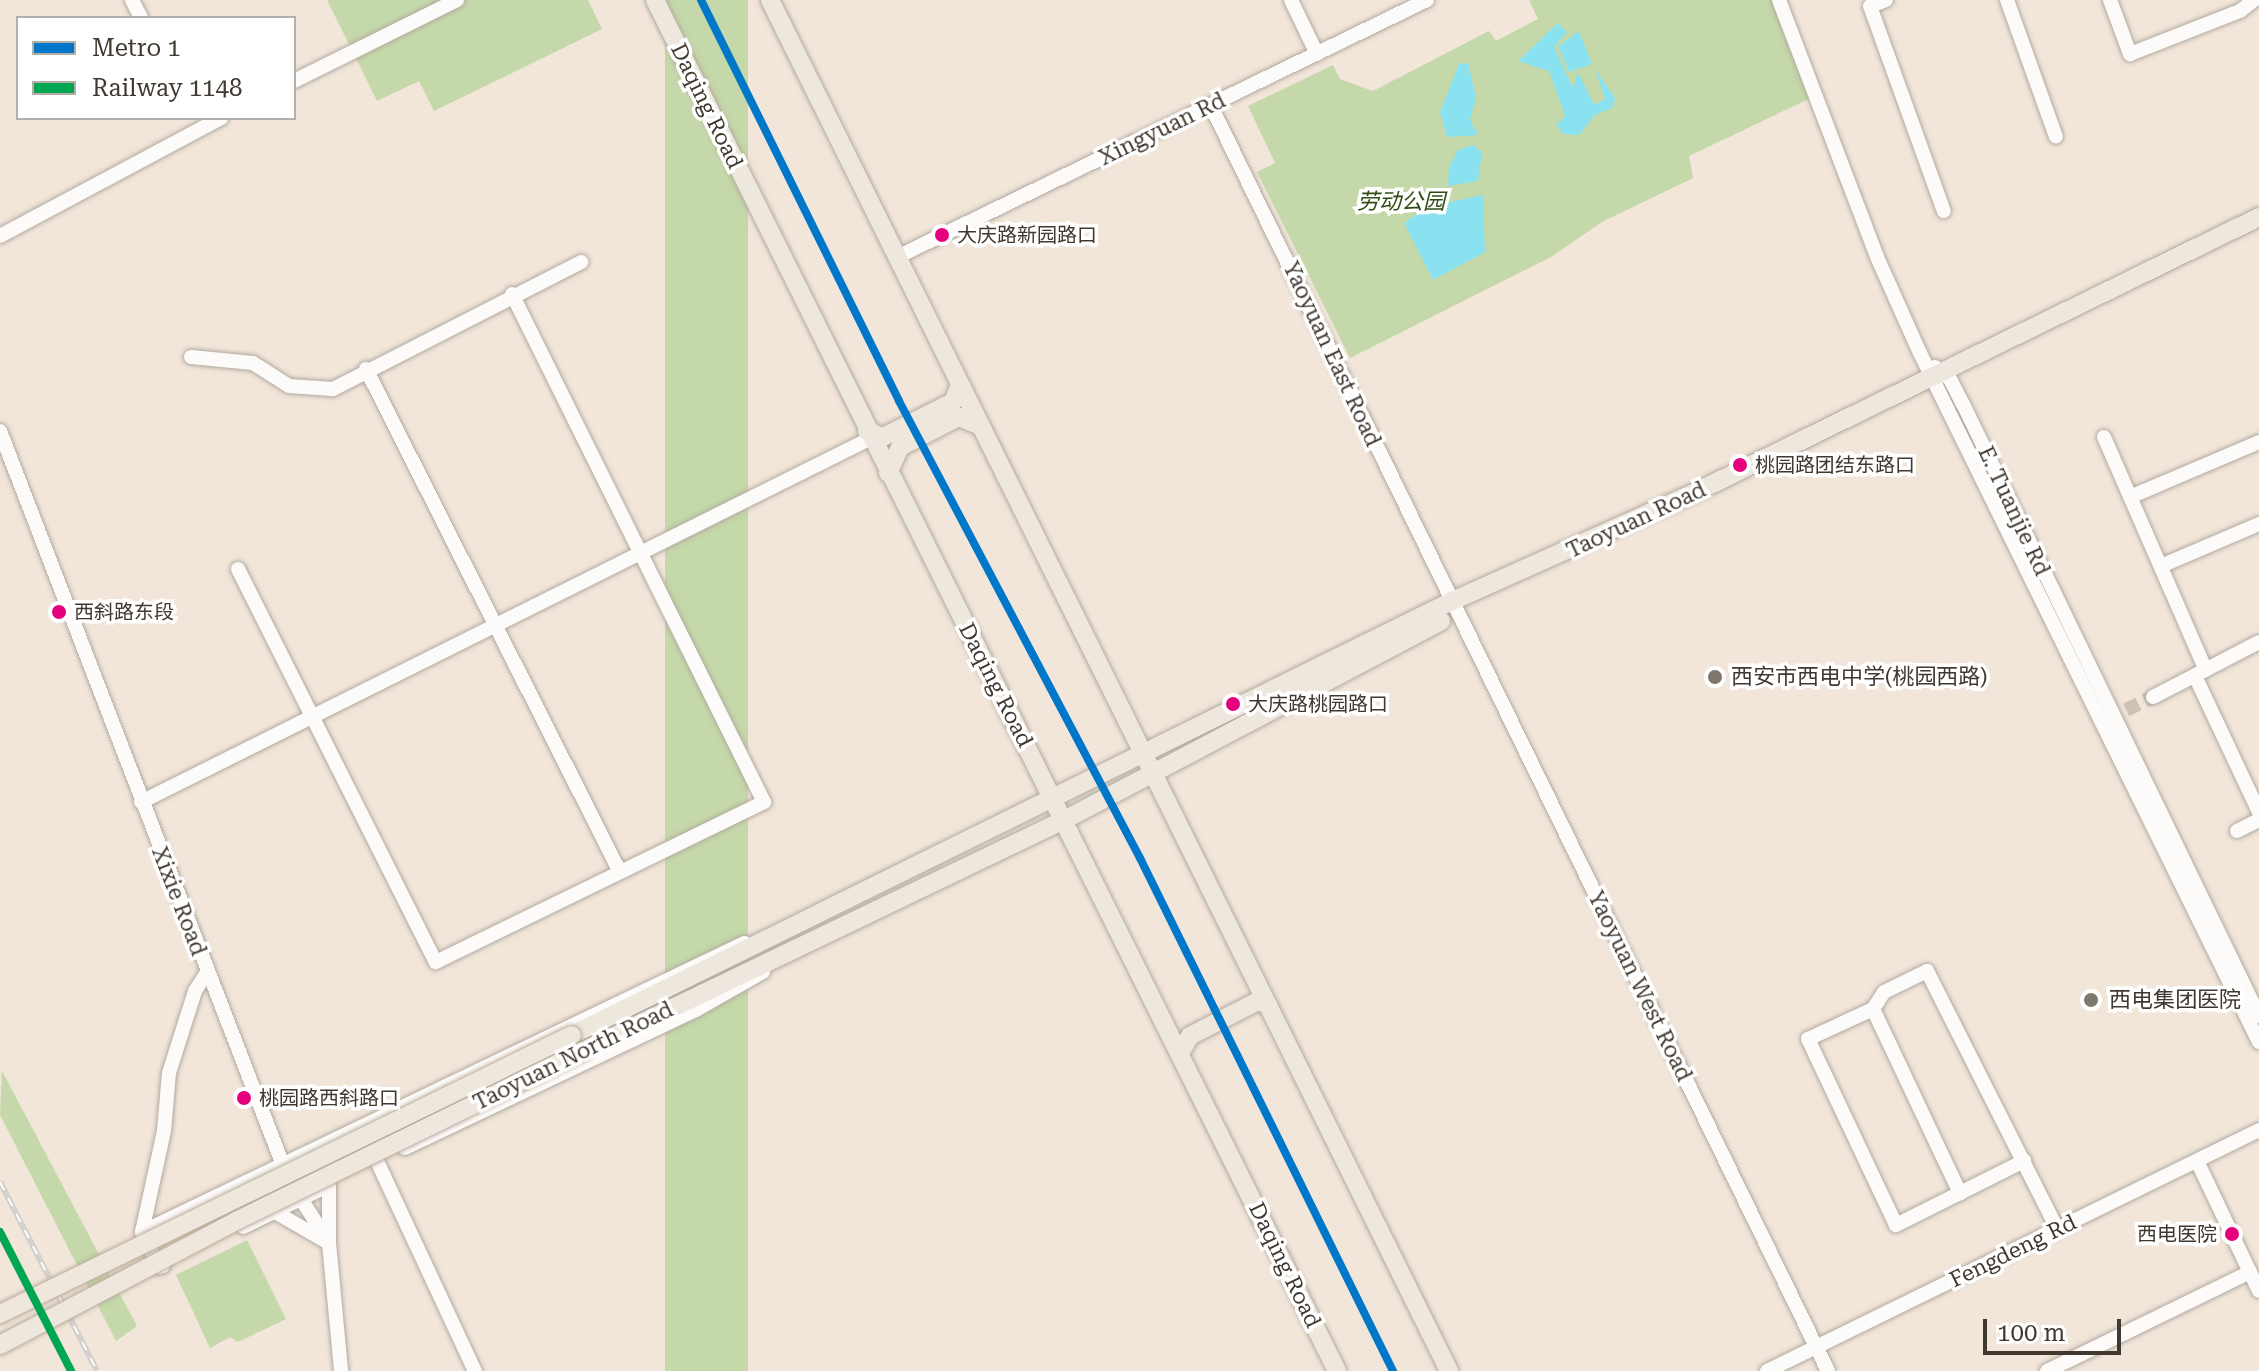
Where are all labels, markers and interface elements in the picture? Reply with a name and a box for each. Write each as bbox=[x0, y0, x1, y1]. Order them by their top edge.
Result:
legend bbox=[16, 16, 296, 120]
text: Metro 1 bbox=[92, 34, 181, 62]
street label: Daqing Road bbox=[665, 39, 749, 173]
text: Railway 1148 bbox=[92, 74, 242, 102]
street label: Xingyuan Rd bbox=[1094, 87, 1230, 171]
park label: 劳动公园 bbox=[1357, 189, 1445, 215]
place label: 大庆路新园路口 bbox=[957, 223, 1097, 247]
marker: 大庆路新园路口 bbox=[934, 227, 950, 243]
street label: Yaoyuan East Road bbox=[1278, 257, 1386, 451]
street label: E. Tuanjie Rd bbox=[1972, 442, 2056, 580]
place label: 桃园路团结东路口 bbox=[1755, 453, 1915, 477]
marker: 桃园路团结东路口 bbox=[1732, 457, 1748, 473]
street label: Taoyuan Road bbox=[1562, 476, 1710, 564]
place label: 西斜路东段 bbox=[74, 600, 174, 624]
marker: 西斜路东段 bbox=[51, 604, 67, 620]
street label: Daqing Road bbox=[953, 618, 1039, 752]
place label: 西安市西电中学(桃园西路) bbox=[1731, 664, 1987, 690]
marker: 西安市西电中学(桃园西路) bbox=[1706, 668, 1724, 686]
place label: 大庆路桃园路口 bbox=[1248, 692, 1388, 716]
marker: 大庆路桃园路口 bbox=[1225, 696, 1241, 712]
street label: Xixie Road bbox=[146, 843, 212, 959]
street label: Yaoyuan West Road bbox=[1582, 886, 1698, 1086]
place label: 西电集团医院 bbox=[2109, 987, 2241, 1013]
marker: 西电集团医院 bbox=[2080, 989, 2102, 1011]
street label: Taoyuan North Road bbox=[469, 996, 677, 1116]
place label: 桃园路西斜路口 bbox=[259, 1086, 399, 1110]
marker: 桃园路西斜路口 bbox=[236, 1090, 252, 1106]
street label: Daqing Road bbox=[1243, 1198, 1327, 1332]
street label: Fengdeng Rd bbox=[1945, 1209, 2081, 1293]
place label: 西电医院 bbox=[2137, 1222, 2217, 1246]
marker: 西电医院 bbox=[2224, 1226, 2240, 1242]
scale bar bbox=[1987, 1303, 2125, 1353]
text: 100 m bbox=[1997, 1319, 2065, 1347]

